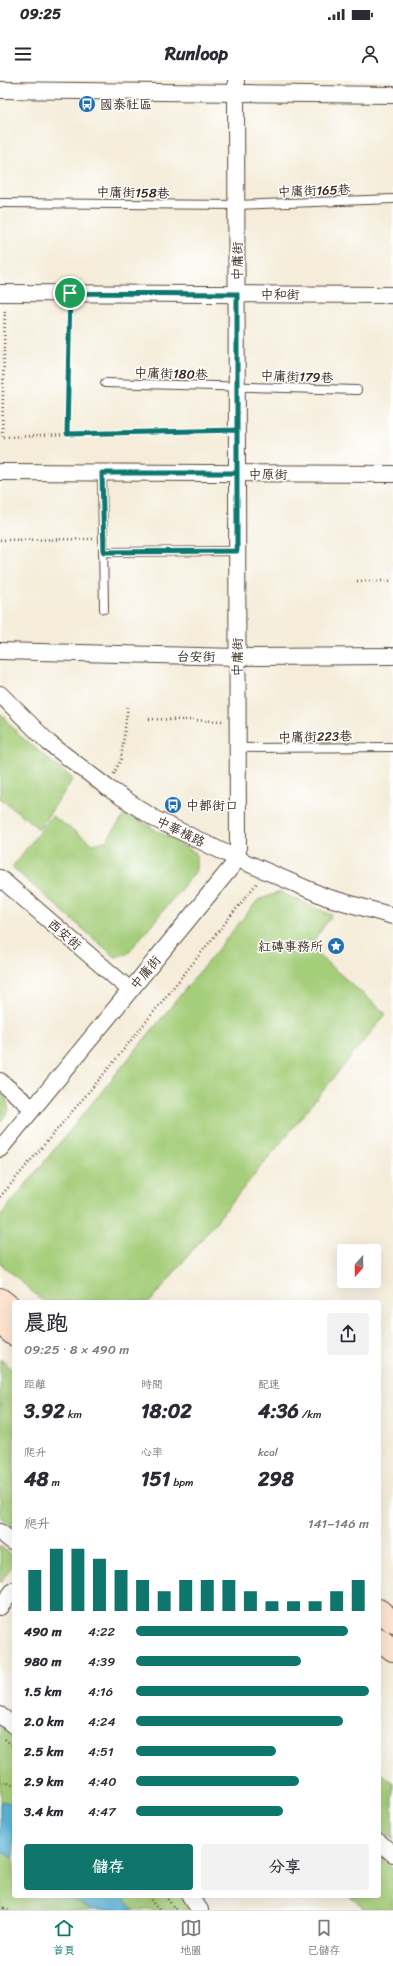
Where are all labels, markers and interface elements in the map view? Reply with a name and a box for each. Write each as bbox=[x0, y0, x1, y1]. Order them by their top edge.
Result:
text: 09:25 bbox=[20, 1, 61, 27]
text: Runloop bbox=[165, 38, 228, 70]
icon: menu bbox=[12, 43, 34, 65]
icon: person bbox=[359, 43, 381, 65]
place label: 國泰社區 bbox=[100, 93, 152, 116]
bus stop icon: 國泰社區 bbox=[77, 94, 97, 114]
street label: 中庸街165巷 bbox=[277, 178, 351, 203]
street label: 中庸街158巷 bbox=[96, 180, 170, 205]
street label: 中庸街 bbox=[226, 241, 249, 281]
pin bbox=[53, 276, 87, 310]
icon: arrive bbox=[59, 282, 81, 304]
street label: 中和街 bbox=[260, 283, 300, 306]
street label: 中庸街180巷 bbox=[134, 361, 208, 386]
street label: 中庸街179巷 bbox=[260, 364, 334, 389]
street label: 中原街 bbox=[248, 463, 288, 486]
street label: 中庸街 bbox=[226, 637, 249, 677]
street label: 台安街 bbox=[176, 645, 216, 668]
street label: 中庸街223巷 bbox=[278, 724, 352, 749]
place label: 中都街口 bbox=[186, 794, 238, 817]
bus stop icon: 中都街口 bbox=[163, 795, 183, 815]
street label: 中華橫路 bbox=[152, 810, 209, 853]
street label: 西安街 bbox=[42, 913, 87, 956]
place label: 紅磚事務所 bbox=[258, 935, 323, 958]
place icon: 紅磚事務所 bbox=[326, 936, 346, 956]
street label: 中庸街 bbox=[124, 950, 167, 995]
north arrow bbox=[337, 1244, 381, 1288]
map controls bbox=[337, 1244, 381, 1288]
text: 晨跑 bbox=[24, 1303, 68, 1342]
button: share bbox=[327, 1313, 369, 1355]
text: 09:25 · 8 × 490 m bbox=[24, 1338, 129, 1361]
text: 距離 bbox=[24, 1375, 46, 1394]
text: 時間 bbox=[141, 1375, 163, 1394]
text: 配速 bbox=[258, 1375, 280, 1394]
text: 3.92 bbox=[24, 1394, 65, 1429]
text: 18:02 bbox=[141, 1394, 192, 1429]
text: 4:36 bbox=[258, 1394, 299, 1429]
text: km bbox=[65, 1405, 82, 1424]
text: /km bbox=[299, 1405, 322, 1424]
text: 爬升 bbox=[24, 1443, 46, 1462]
text: 心率 bbox=[141, 1443, 163, 1462]
text: kcal bbox=[258, 1443, 278, 1462]
text: 48 bbox=[24, 1462, 49, 1497]
text: 151 bbox=[141, 1462, 170, 1497]
text: 298 bbox=[258, 1462, 294, 1497]
text: m bbox=[49, 1473, 60, 1492]
text: bpm bbox=[170, 1473, 194, 1492]
text: 爬升 bbox=[24, 1512, 50, 1535]
text: 141–146 m bbox=[308, 1512, 369, 1535]
text: 490 m bbox=[24, 1620, 62, 1643]
text: 4:22 bbox=[88, 1620, 115, 1643]
text: 980 m bbox=[24, 1650, 61, 1673]
text: 4:39 bbox=[88, 1650, 115, 1673]
text: 1.5 km bbox=[24, 1680, 62, 1703]
text: 4:16 bbox=[88, 1680, 113, 1703]
text: 2.0 km bbox=[24, 1710, 64, 1733]
text: 4:24 bbox=[88, 1710, 116, 1733]
text: 2.5 km bbox=[24, 1740, 64, 1763]
text: 4:51 bbox=[88, 1740, 114, 1763]
text: 2.9 km bbox=[24, 1770, 64, 1793]
text: 4:40 bbox=[88, 1770, 116, 1793]
text: 3.4 km bbox=[24, 1800, 63, 1823]
text: 4:47 bbox=[88, 1800, 116, 1823]
button: 儲存 bbox=[24, 1844, 193, 1890]
button: 分享 bbox=[201, 1844, 369, 1890]
tab: 首頁 bbox=[53, 1917, 75, 1960]
tab: 地圖 bbox=[180, 1917, 202, 1960]
tab: 已儲存 bbox=[307, 1917, 340, 1960]

